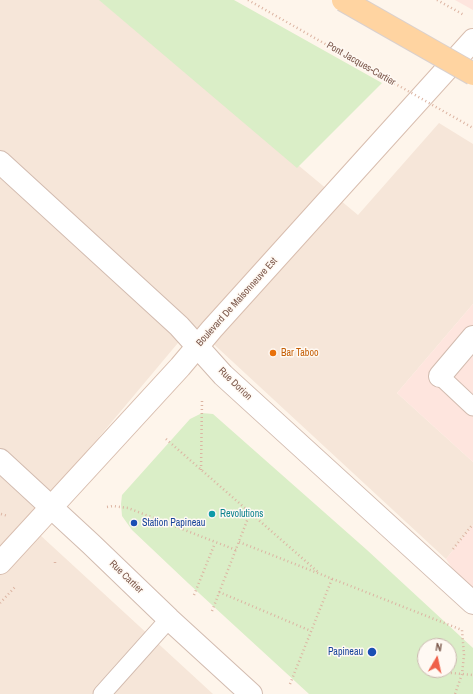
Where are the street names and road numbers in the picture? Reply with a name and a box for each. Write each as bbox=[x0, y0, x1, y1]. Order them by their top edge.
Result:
street label: Pont Jacques-Cartier bbox=[324, 39, 398, 89]
street label: Boulevard De Maisonneuve Est bbox=[194, 255, 280, 349]
street label: Rue Dorion bbox=[216, 365, 254, 403]
street label: Rue Cartier bbox=[107, 558, 145, 596]

